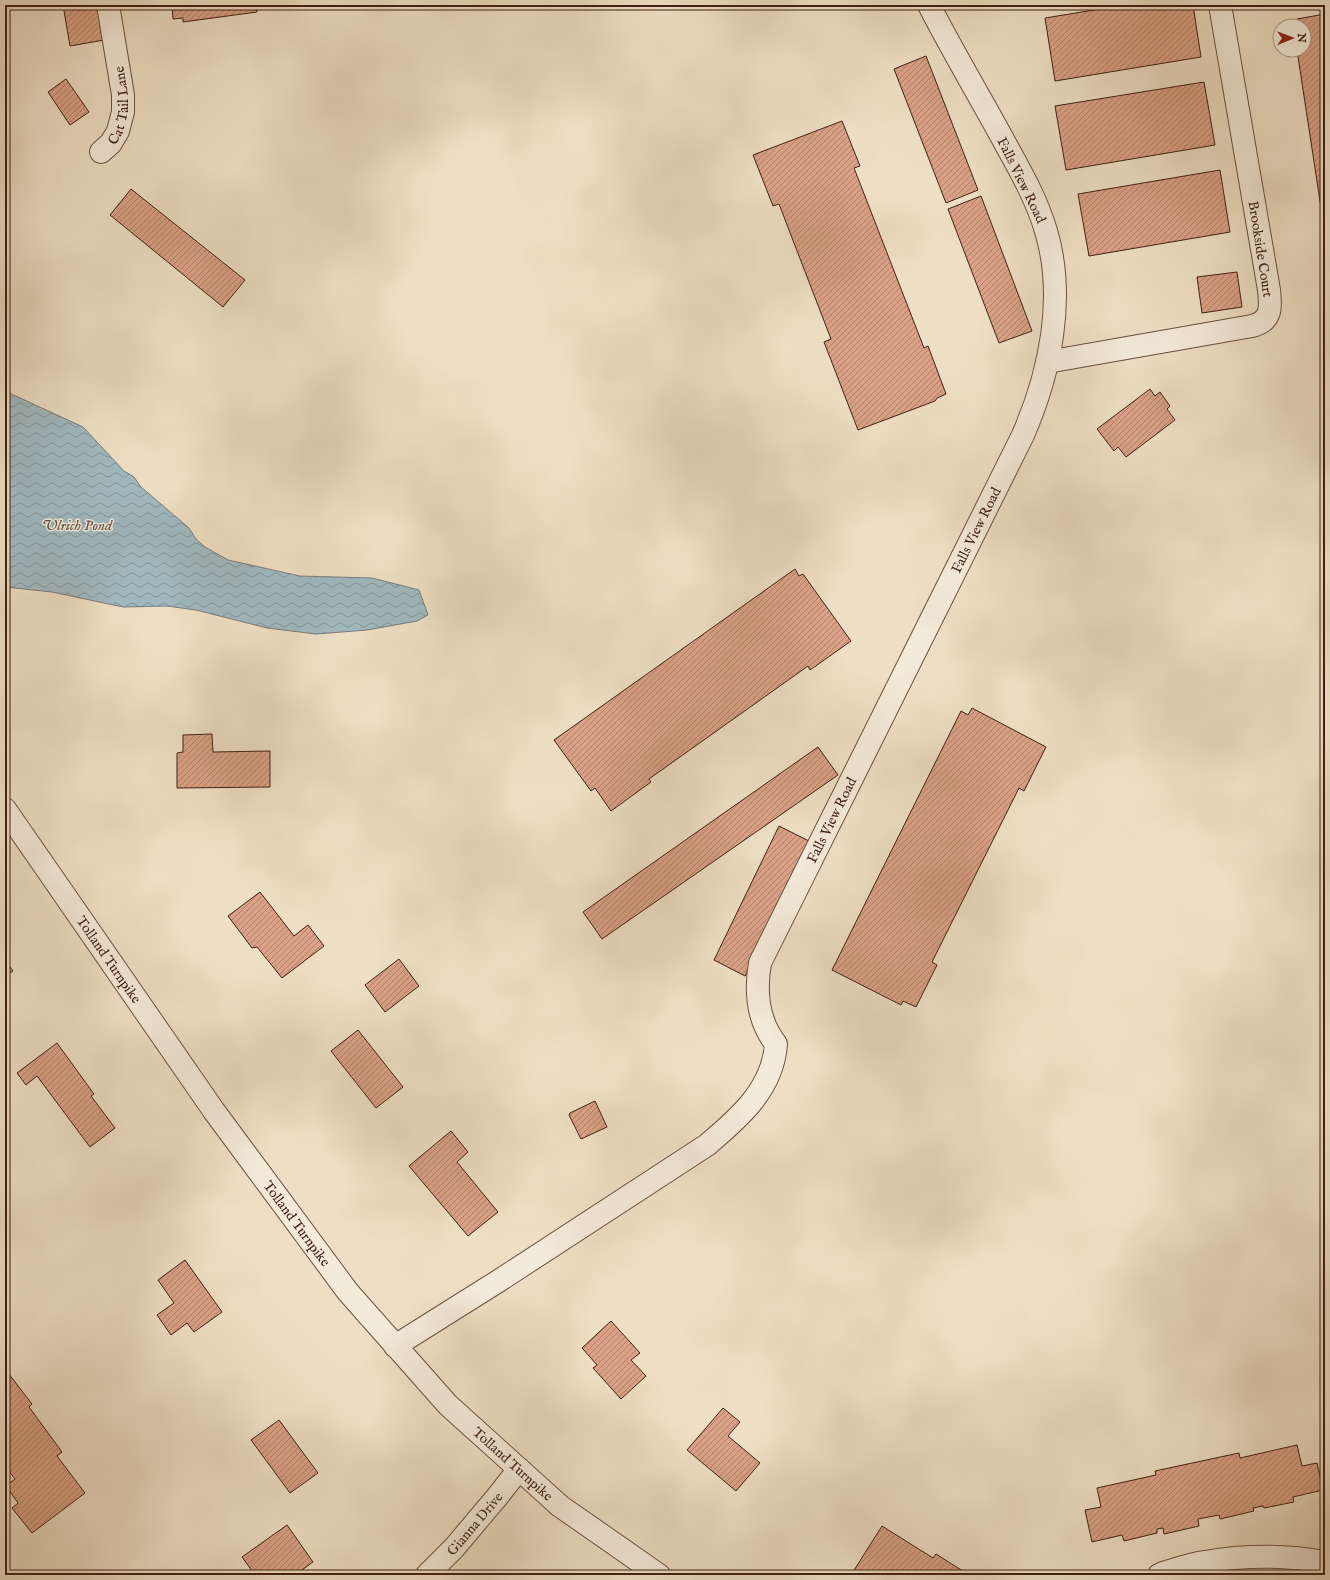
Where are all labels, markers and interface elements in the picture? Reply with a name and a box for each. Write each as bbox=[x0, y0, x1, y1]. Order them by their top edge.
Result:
north arrow bbox=[1272, 18, 1312, 58]
text: N bbox=[1294, 32, 1308, 43]
street label: Cat Tail Lane bbox=[104, 64, 133, 148]
street label: Falls View Road bbox=[993, 134, 1050, 227]
street label: Brookside Court bbox=[1244, 200, 1277, 299]
street label: Falls View Road bbox=[948, 484, 1006, 576]
water label: Ulrich Pond bbox=[42, 516, 113, 535]
street label: Falls View Road bbox=[803, 774, 861, 866]
street label: Tolland Turnpike bbox=[72, 913, 145, 1008]
street label: Tolland Turnpike bbox=[259, 1177, 334, 1271]
street label: Tolland Turnpike bbox=[468, 1424, 557, 1506]
street label: Gianna Drive bbox=[443, 1489, 508, 1560]

